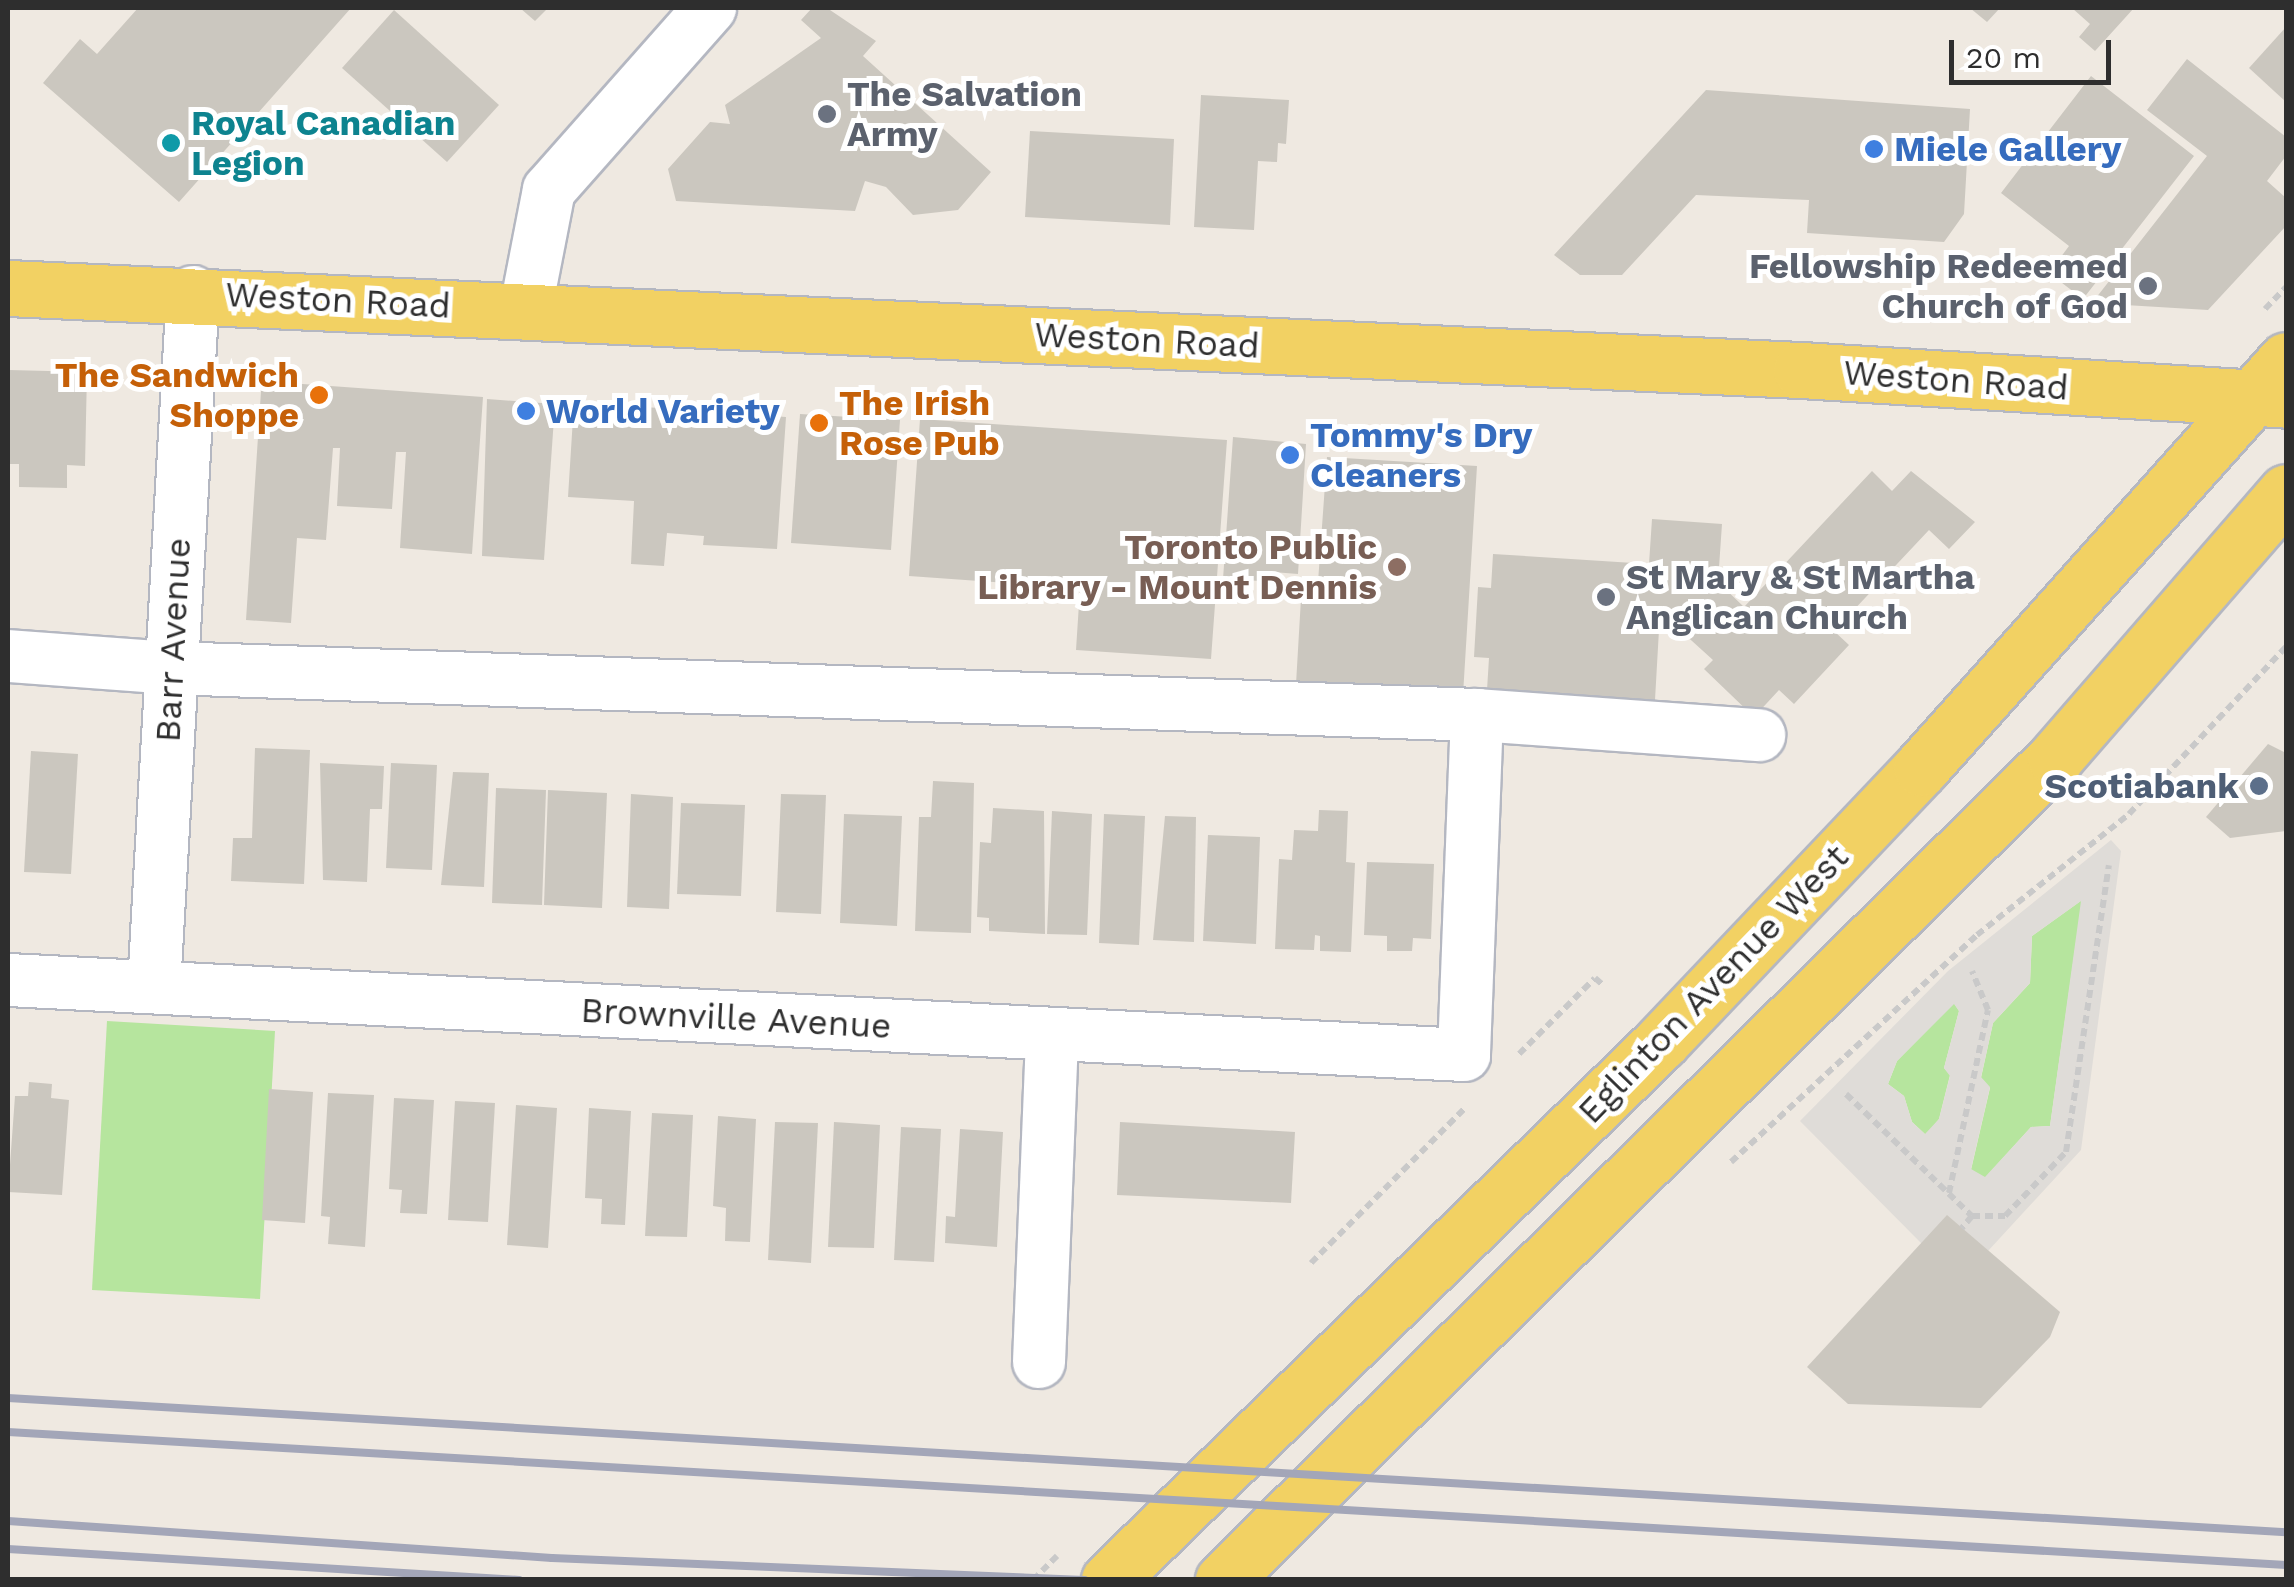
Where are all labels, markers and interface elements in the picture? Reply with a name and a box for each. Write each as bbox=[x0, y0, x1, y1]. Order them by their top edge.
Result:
scale bar bbox=[1954, 20, 2116, 82]
text: 20 m bbox=[1966, 40, 2041, 75]
place label: The Salvation Army bbox=[847, 73, 1082, 155]
place label: Royal Canadian Legion bbox=[191, 102, 456, 184]
marker: The Salvation Army bbox=[816, 103, 838, 125]
place label: Miele Gallery bbox=[1894, 128, 2121, 170]
marker: Royal Canadian Legion bbox=[160, 132, 182, 154]
marker: Miele Gallery bbox=[1863, 138, 1885, 160]
place label: Fellowship Redeemed Church of God bbox=[1749, 245, 2128, 327]
street label: Weston Road bbox=[224, 273, 452, 327]
marker: Fellowship Redeemed Church of God bbox=[2137, 275, 2159, 297]
street label: Weston Road bbox=[1033, 313, 1261, 367]
street label: Weston Road bbox=[1842, 351, 2070, 409]
place label: The Sandwich Shoppe bbox=[55, 354, 299, 436]
place label: The Irish Rose Pub bbox=[839, 382, 1000, 464]
marker: The Sandwich Shoppe bbox=[308, 384, 330, 406]
place label: World Variety bbox=[546, 390, 781, 432]
marker: World Variety bbox=[515, 400, 537, 422]
marker: The Irish Rose Pub bbox=[808, 412, 830, 434]
place label: Tommy's Dry Cleaners bbox=[1310, 414, 1532, 496]
marker: Tommy's Dry Cleaners bbox=[1279, 444, 1301, 466]
place label: Toronto Public Library - Mount Dennis bbox=[977, 526, 1377, 608]
street label: Barr Avenue bbox=[147, 536, 199, 744]
marker: Toronto Public Library - Mount Dennis bbox=[1386, 556, 1408, 578]
place label: St Mary & St Martha Anglican Church bbox=[1626, 556, 1976, 638]
marker: St Mary & St Martha Anglican Church bbox=[1595, 586, 1617, 608]
place label: Scotiabank bbox=[2044, 765, 2239, 807]
marker: Scotiabank bbox=[2248, 775, 2270, 797]
street label: Eglinton Avenue West bbox=[1568, 835, 1858, 1133]
street label: Brownville Avenue bbox=[579, 989, 893, 1047]

